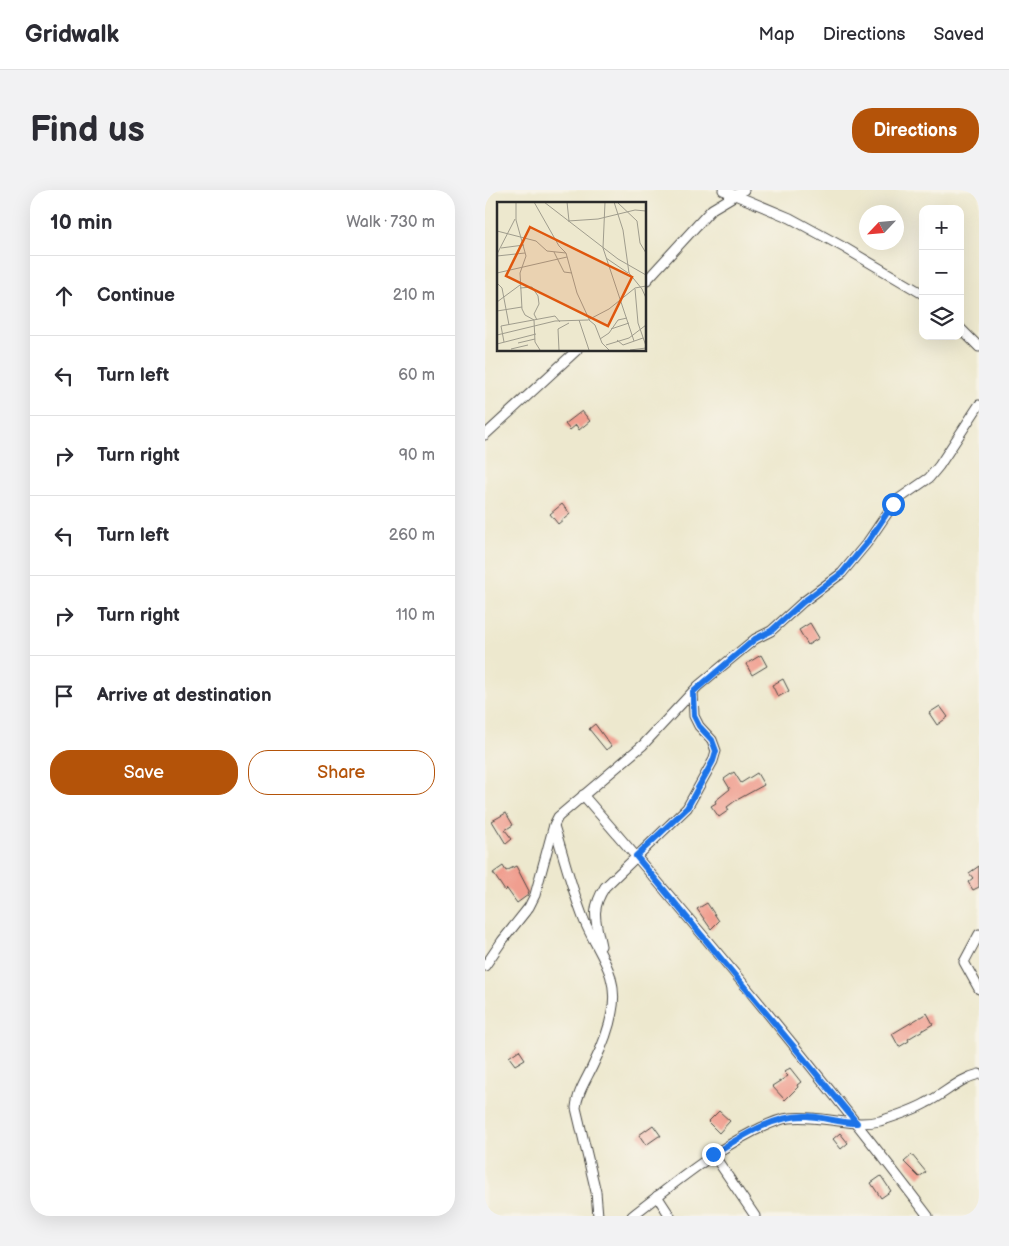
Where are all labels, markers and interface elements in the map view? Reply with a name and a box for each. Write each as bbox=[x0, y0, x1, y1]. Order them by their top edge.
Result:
text: Gridwalk bbox=[25, 20, 119, 49]
text: Map bbox=[759, 24, 795, 45]
text: Directions bbox=[823, 24, 905, 45]
text: Saved bbox=[933, 24, 984, 45]
button: Directions bbox=[852, 108, 979, 153]
text: Find us bbox=[30, 109, 145, 152]
inset map bbox=[497, 202, 646, 351]
north arrow bbox=[859, 205, 904, 250]
map controls bbox=[919, 205, 964, 340]
button: + bbox=[919, 205, 964, 250]
text: 10 min bbox=[50, 210, 112, 235]
text: Walk · 730 m bbox=[346, 213, 435, 232]
button: − bbox=[919, 250, 964, 295]
icon: ahead bbox=[50, 282, 78, 310]
text: Continue bbox=[97, 284, 175, 307]
text: 210 m bbox=[393, 286, 435, 305]
button: layers bbox=[919, 295, 964, 340]
icon: left bbox=[50, 362, 78, 390]
text: Turn left bbox=[97, 364, 169, 387]
text: 60 m bbox=[398, 366, 435, 385]
icon: right bbox=[50, 442, 78, 470]
text: Turn right bbox=[97, 444, 180, 467]
text: 90 m bbox=[399, 446, 435, 465]
route start bbox=[882, 493, 905, 516]
icon: left bbox=[50, 522, 78, 550]
text: Turn left bbox=[97, 524, 169, 547]
text: 260 m bbox=[389, 526, 435, 545]
icon: right bbox=[50, 602, 78, 630]
text: Turn right bbox=[97, 604, 180, 627]
text: 110 m bbox=[396, 606, 435, 625]
icon: arrive bbox=[50, 682, 78, 710]
text: Arrive at destination bbox=[97, 684, 272, 707]
button: Save bbox=[50, 750, 238, 795]
button: Share bbox=[248, 750, 435, 795]
route end bbox=[702, 1143, 725, 1166]

